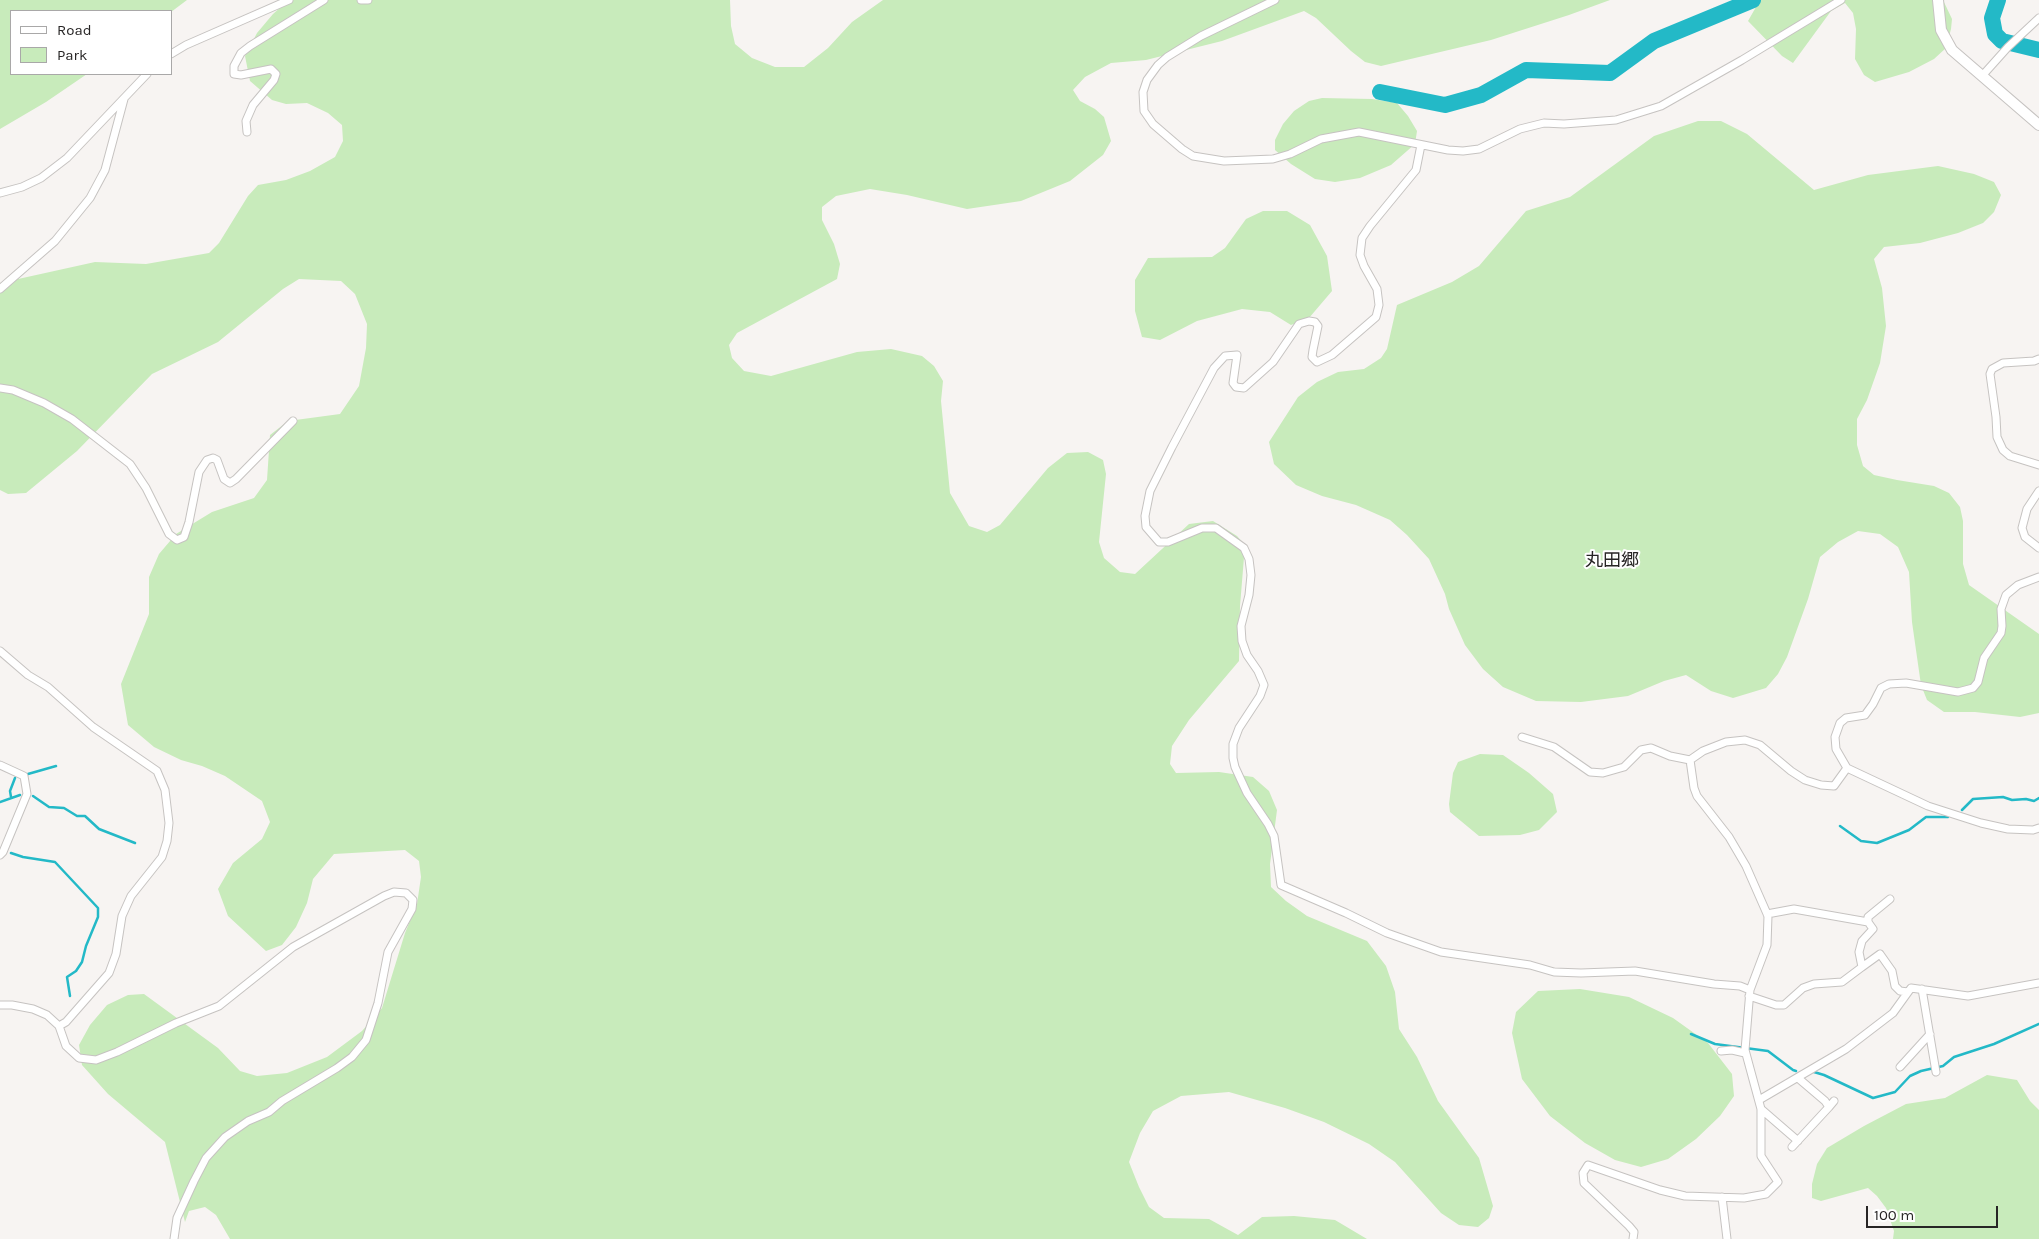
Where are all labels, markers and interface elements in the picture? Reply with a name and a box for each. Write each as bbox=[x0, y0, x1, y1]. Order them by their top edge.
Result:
legend bbox=[10, 10, 172, 75]
text: Road bbox=[57, 21, 92, 39]
text: Park bbox=[57, 46, 87, 64]
district label: 丸田郷 bbox=[1585, 550, 1639, 572]
scale bar bbox=[1869, 1196, 2002, 1228]
text: 100 m bbox=[1874, 1206, 1914, 1224]

